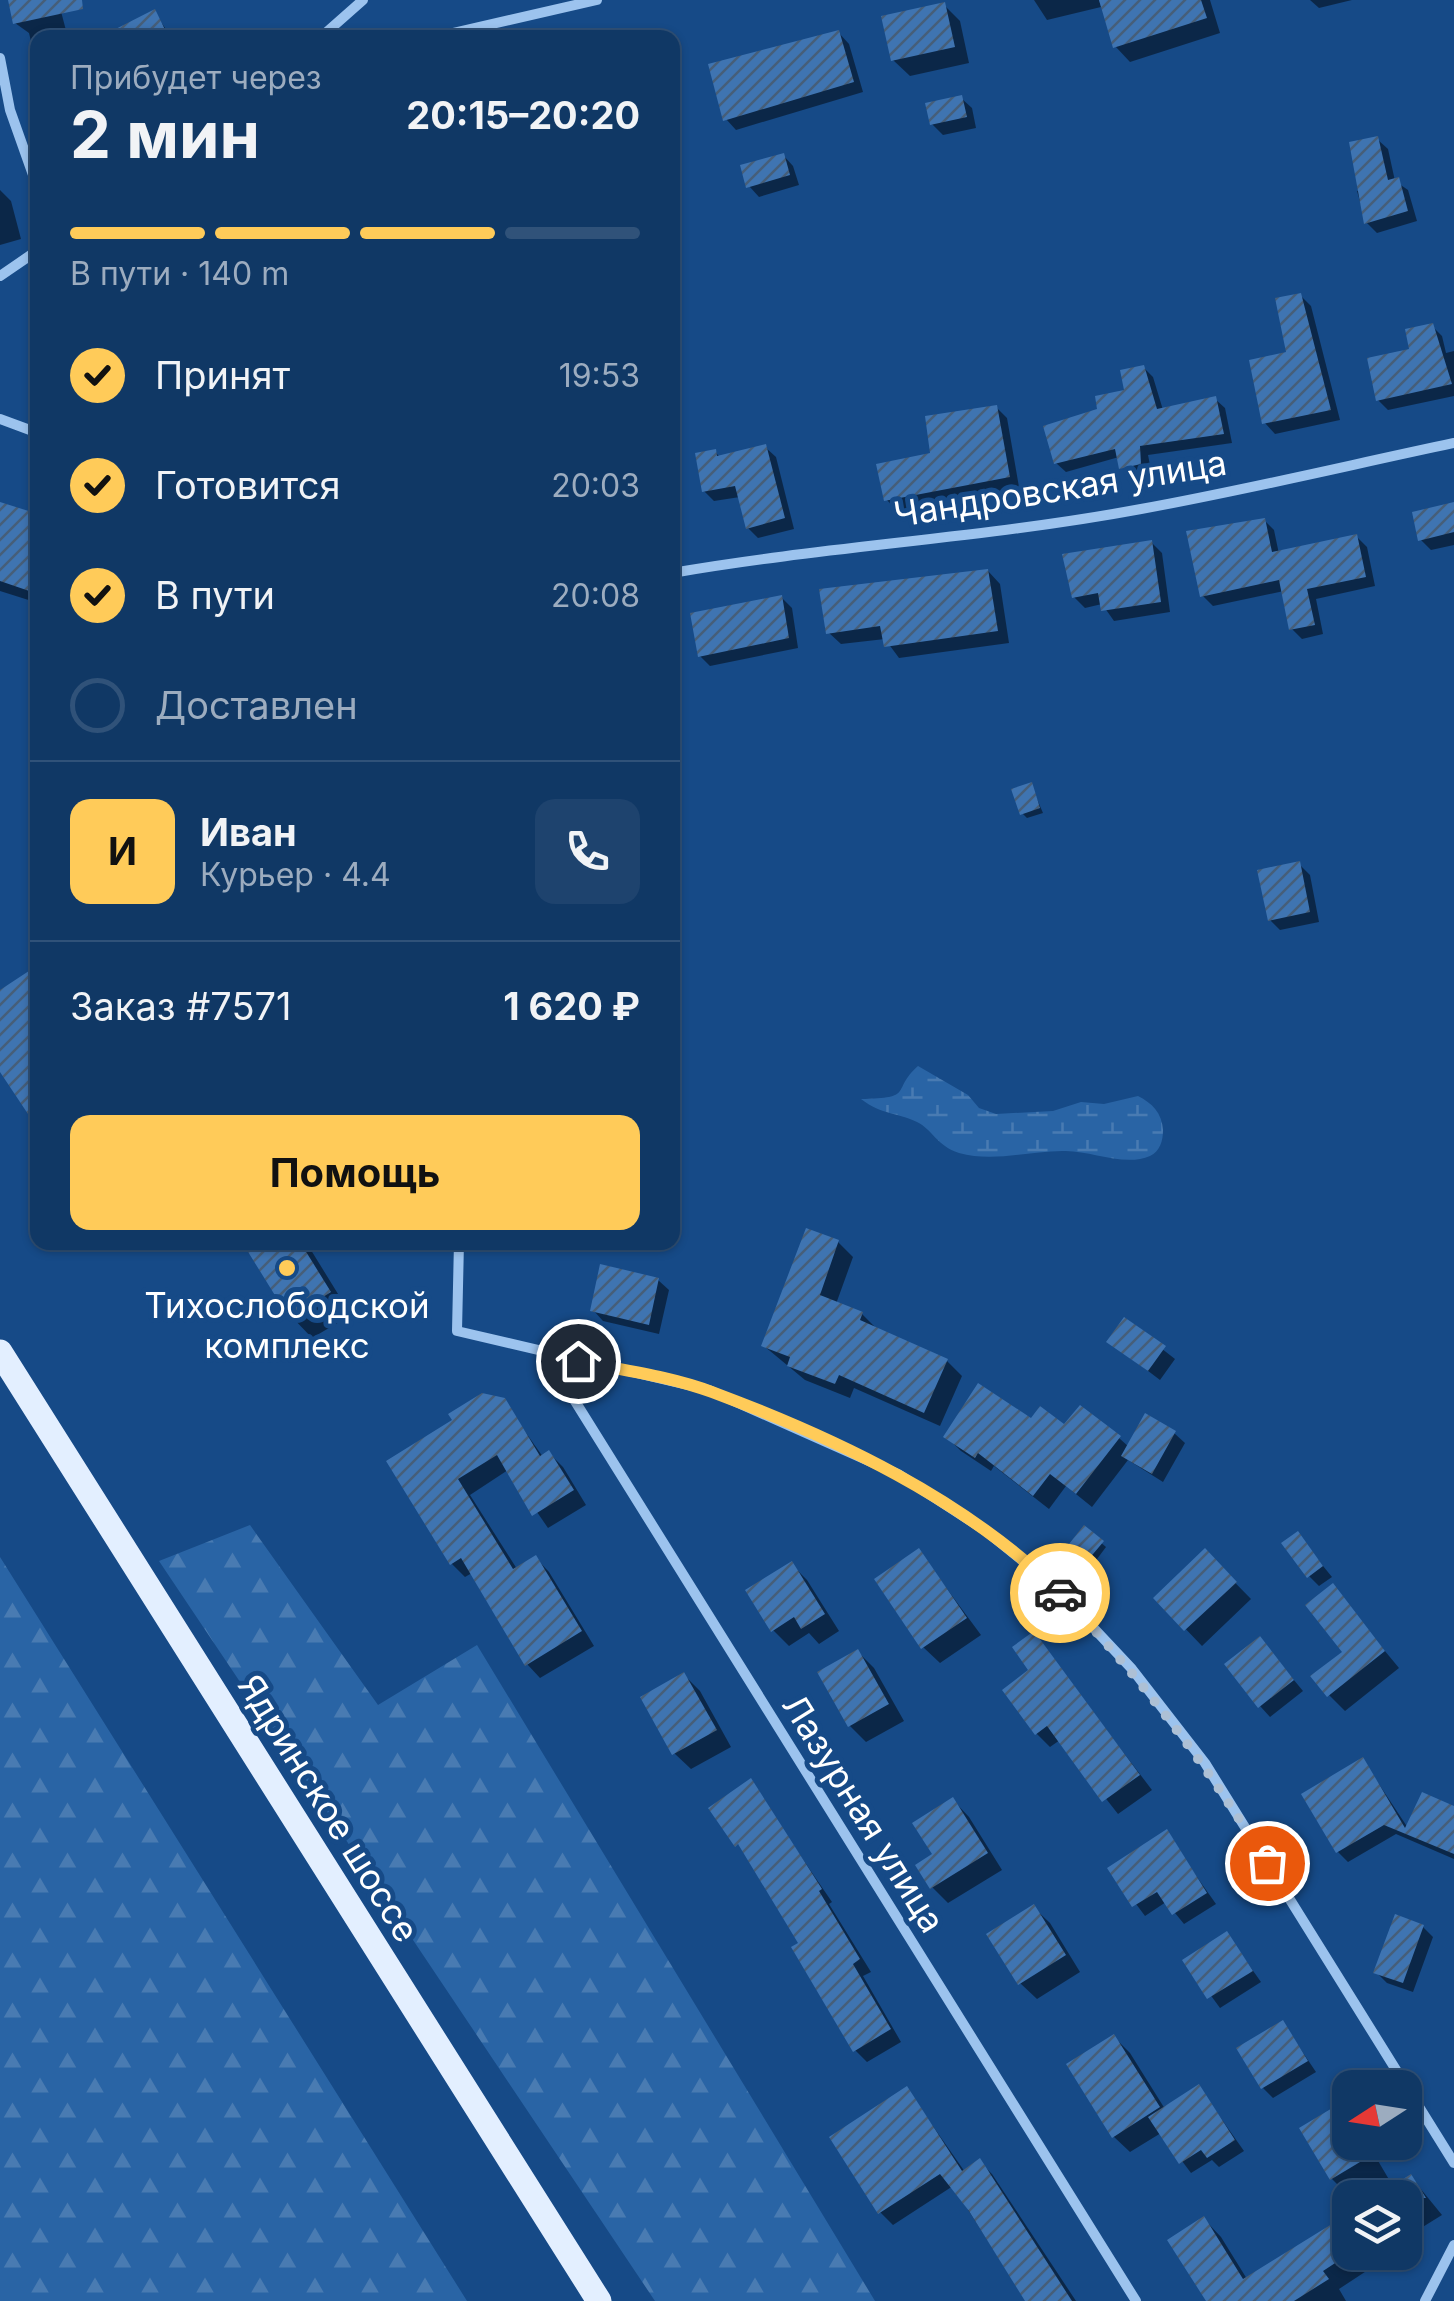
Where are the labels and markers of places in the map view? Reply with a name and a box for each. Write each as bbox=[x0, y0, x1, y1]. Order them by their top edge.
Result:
marker: Тихослободской комплекс bbox=[276, 1257, 298, 1279]
place label: Тихослободской комплекс bbox=[144, 1284, 430, 1366]
pin bbox=[536, 1319, 621, 1404]
pin bbox=[1225, 1821, 1310, 1906]

